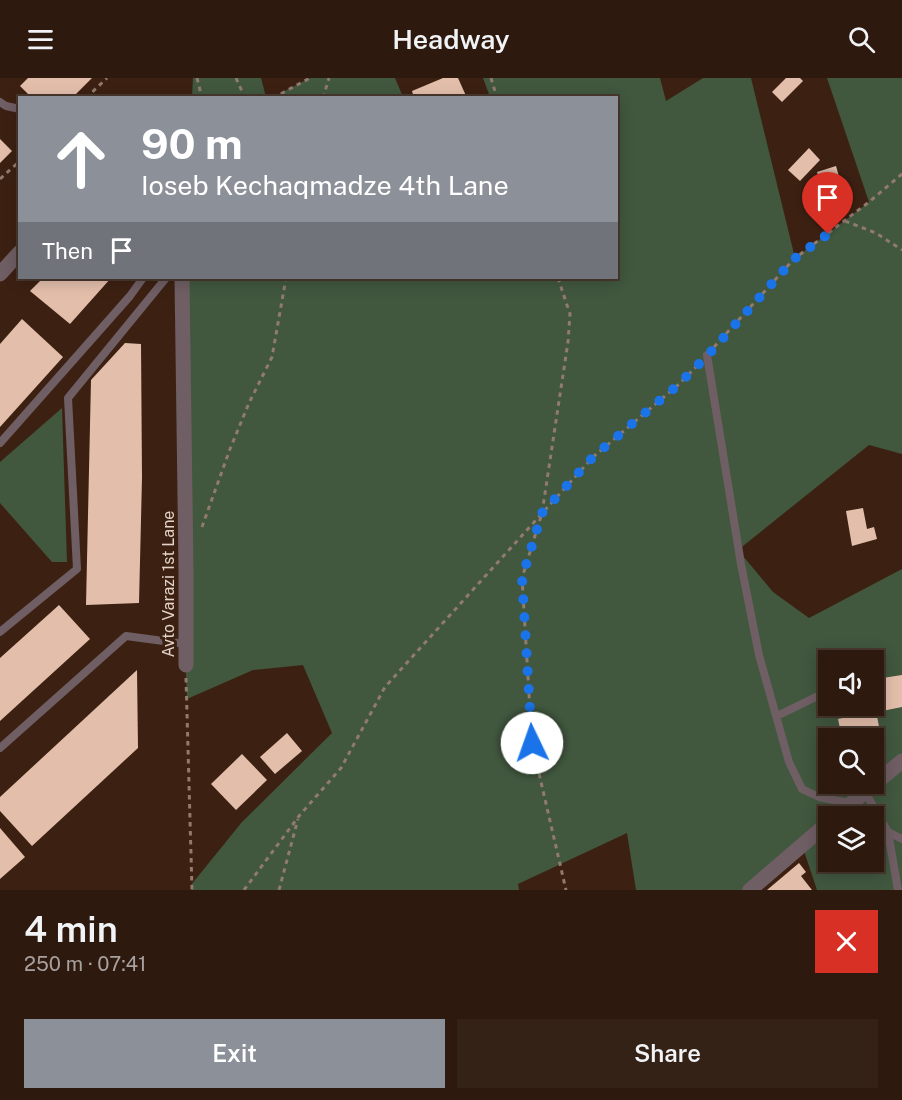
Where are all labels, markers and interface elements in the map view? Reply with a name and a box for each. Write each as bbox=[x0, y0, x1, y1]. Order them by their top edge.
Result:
icon: menu bbox=[24, 23, 57, 56]
text: Headway bbox=[392, 23, 510, 55]
icon: search bbox=[845, 23, 878, 56]
text: 90 m bbox=[141, 119, 243, 168]
icon: ahead bbox=[42, 120, 120, 198]
text: Ioseb Kechaqmadze 4th Lane bbox=[141, 169, 509, 201]
pin bbox=[802, 172, 853, 234]
icon: arrive bbox=[811, 181, 844, 214]
icon: arrive bbox=[105, 234, 138, 267]
text: Then bbox=[42, 238, 93, 264]
street label: Avto Varazi 1st Lane bbox=[159, 511, 178, 657]
map controls bbox=[818, 650, 884, 872]
button: sound bbox=[818, 650, 884, 716]
position arrow bbox=[500, 711, 564, 775]
button: search bbox=[818, 728, 884, 794]
button: layers bbox=[818, 806, 884, 872]
text: 4 min bbox=[24, 908, 118, 950]
button: close bbox=[815, 910, 878, 973]
text: 250 m · 07:41 bbox=[24, 952, 146, 976]
button: Exit bbox=[24, 1019, 445, 1088]
button: Share bbox=[457, 1019, 878, 1088]

